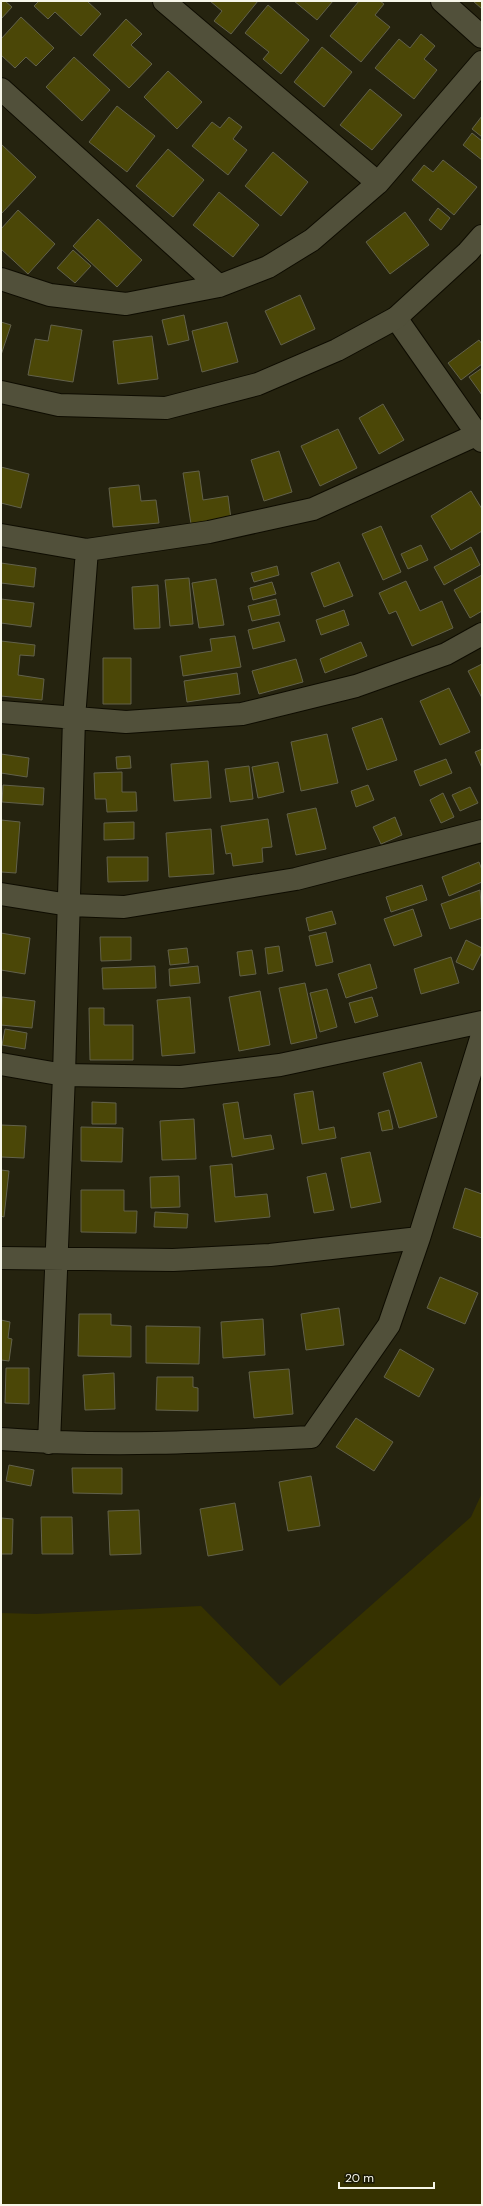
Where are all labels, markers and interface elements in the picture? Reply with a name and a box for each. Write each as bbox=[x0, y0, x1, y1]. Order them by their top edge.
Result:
scale bar bbox=[339, 2164, 434, 2190]
text: 20 m bbox=[345, 2170, 374, 2186]

